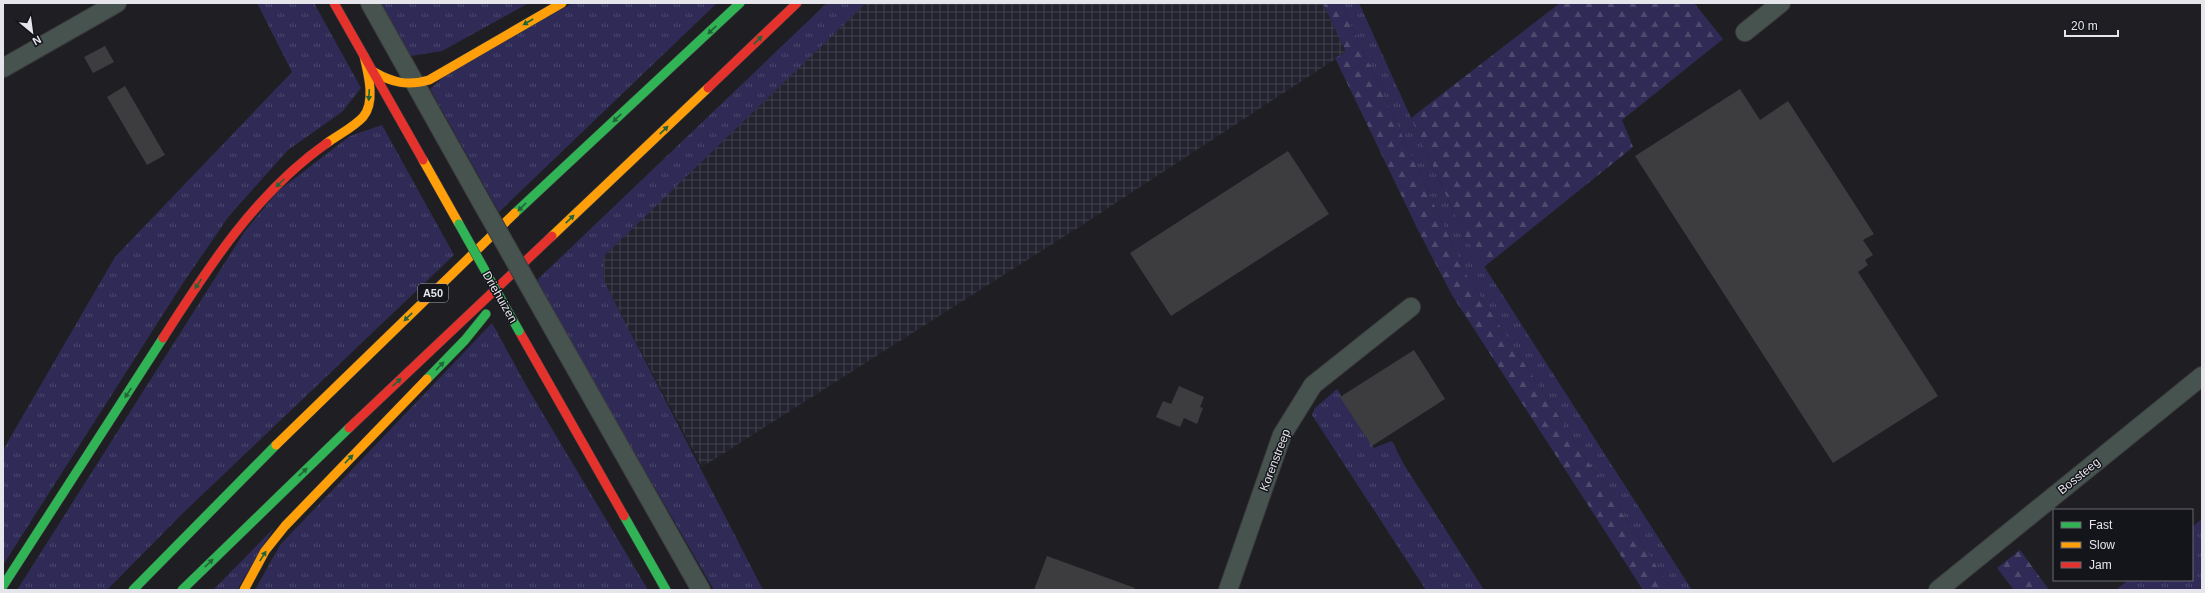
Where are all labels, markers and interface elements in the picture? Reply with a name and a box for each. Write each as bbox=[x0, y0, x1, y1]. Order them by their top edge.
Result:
north arrow bbox=[12, 12, 52, 52]
scale bar bbox=[2065, 12, 2118, 38]
one-way arrow bbox=[522, 19, 534, 26]
text: 20 m bbox=[2071, 19, 2098, 33]
one-way arrow bbox=[707, 25, 717, 34]
text: N bbox=[30, 34, 43, 48]
one-way arrow bbox=[753, 36, 763, 45]
one-way arrow bbox=[366, 89, 373, 101]
one-way arrow bbox=[612, 113, 622, 123]
one-way arrow bbox=[659, 125, 669, 135]
one-way arrow bbox=[275, 178, 285, 188]
one-way arrow bbox=[517, 202, 527, 212]
one-way arrow bbox=[564, 215, 575, 224]
street label: Driehuizen bbox=[480, 269, 520, 325]
one-way arrow bbox=[195, 278, 202, 290]
road number: A50 bbox=[418, 284, 448, 302]
one-way arrow bbox=[403, 312, 413, 321]
one-way arrow bbox=[435, 361, 445, 371]
one-way arrow bbox=[392, 378, 402, 387]
one-way arrow bbox=[125, 387, 132, 399]
street label: Korenstreep bbox=[1257, 427, 1293, 493]
one-way arrow bbox=[344, 454, 354, 464]
street label: Bossteeg bbox=[2055, 455, 2103, 497]
one-way arrow bbox=[298, 467, 308, 477]
legend bbox=[2053, 509, 2193, 581]
text: Fast bbox=[2089, 518, 2113, 532]
text: Slow bbox=[2089, 538, 2115, 552]
one-way arrow bbox=[259, 550, 266, 562]
one-way arrow bbox=[204, 558, 214, 568]
text: Jam bbox=[2089, 558, 2112, 572]

